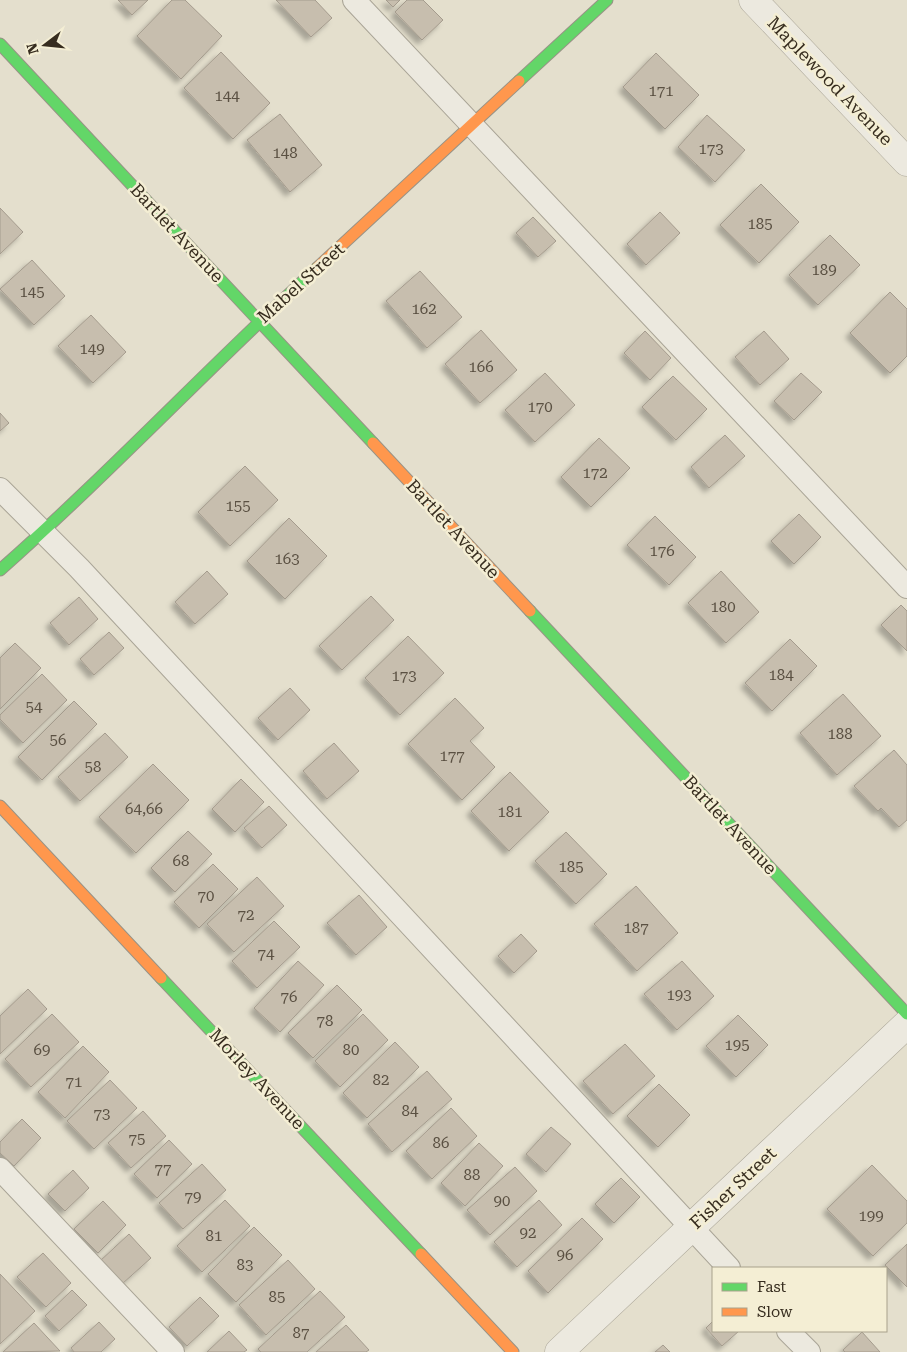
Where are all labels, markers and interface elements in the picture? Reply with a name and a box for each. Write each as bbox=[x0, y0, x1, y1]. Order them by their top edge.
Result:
street label: Maplewood Avenue bbox=[763, 12, 897, 150]
north arrow bbox=[20, 20, 70, 70]
text: N bbox=[23, 41, 42, 56]
house number: 171 bbox=[648, 82, 674, 100]
house number: 144 bbox=[214, 87, 240, 105]
house number: 173 bbox=[698, 140, 724, 158]
house number: 148 bbox=[272, 144, 298, 162]
street label: Bartlet Avenue bbox=[126, 179, 229, 286]
house number: 185 bbox=[747, 215, 773, 233]
street label: Mabel Street bbox=[253, 238, 349, 327]
house number: 189 bbox=[811, 261, 837, 279]
house number: 145 bbox=[19, 283, 45, 301]
house number: 162 bbox=[411, 300, 437, 318]
house number: 149 bbox=[79, 340, 105, 358]
house number: 166 bbox=[468, 358, 494, 376]
house number: 170 bbox=[527, 398, 553, 416]
house number: 172 bbox=[582, 464, 608, 482]
street label: Bartlet Avenue bbox=[402, 475, 505, 582]
house number: 155 bbox=[225, 497, 251, 515]
house number: 176 bbox=[649, 542, 675, 560]
house number: 163 bbox=[274, 550, 300, 568]
house number: 180 bbox=[710, 598, 736, 616]
house number: 184 bbox=[768, 666, 794, 684]
house number: 173 bbox=[391, 667, 417, 685]
house number: 54 bbox=[26, 698, 43, 716]
house number: 188 bbox=[827, 725, 853, 743]
house number: 56 bbox=[50, 731, 66, 749]
house number: 177 bbox=[439, 747, 465, 765]
house number: 58 bbox=[85, 758, 101, 776]
street label: Bartlet Avenue bbox=[679, 771, 782, 878]
house number: 64,66 bbox=[125, 800, 163, 818]
house number: 181 bbox=[497, 803, 523, 821]
house number: 68 bbox=[173, 852, 189, 870]
house number: 185 bbox=[558, 858, 584, 876]
house number: 70 bbox=[198, 887, 214, 905]
house number: 72 bbox=[238, 906, 254, 924]
house number: 187 bbox=[623, 919, 649, 937]
house number: 74 bbox=[258, 945, 275, 963]
house number: 193 bbox=[666, 986, 692, 1004]
house number: 76 bbox=[281, 988, 297, 1006]
house number: 78 bbox=[317, 1012, 333, 1030]
street label: Morley Avenue bbox=[205, 1024, 310, 1134]
house number: 195 bbox=[724, 1036, 750, 1054]
house number: 69 bbox=[34, 1041, 50, 1059]
house number: 80 bbox=[343, 1041, 359, 1059]
house number: 82 bbox=[373, 1071, 389, 1089]
house number: 71 bbox=[66, 1073, 82, 1091]
house number: 84 bbox=[402, 1102, 419, 1120]
house number: 73 bbox=[94, 1105, 110, 1123]
house number: 75 bbox=[129, 1130, 145, 1148]
house number: 86 bbox=[433, 1134, 449, 1152]
street label: Fisher Street bbox=[685, 1142, 780, 1233]
house number: 77 bbox=[155, 1160, 171, 1178]
house number: 88 bbox=[464, 1166, 480, 1184]
house number: 79 bbox=[185, 1188, 201, 1206]
house number: 90 bbox=[494, 1192, 510, 1210]
house number: 199 bbox=[858, 1207, 884, 1225]
house number: 92 bbox=[520, 1224, 536, 1242]
house number: 81 bbox=[206, 1227, 222, 1245]
house number: 96 bbox=[557, 1246, 573, 1264]
house number: 83 bbox=[237, 1256, 253, 1274]
legend bbox=[712, 1267, 887, 1332]
text: Fast bbox=[757, 1278, 787, 1296]
house number: 85 bbox=[269, 1288, 285, 1306]
text: Slow bbox=[757, 1303, 793, 1321]
house number: 87 bbox=[293, 1324, 309, 1342]

